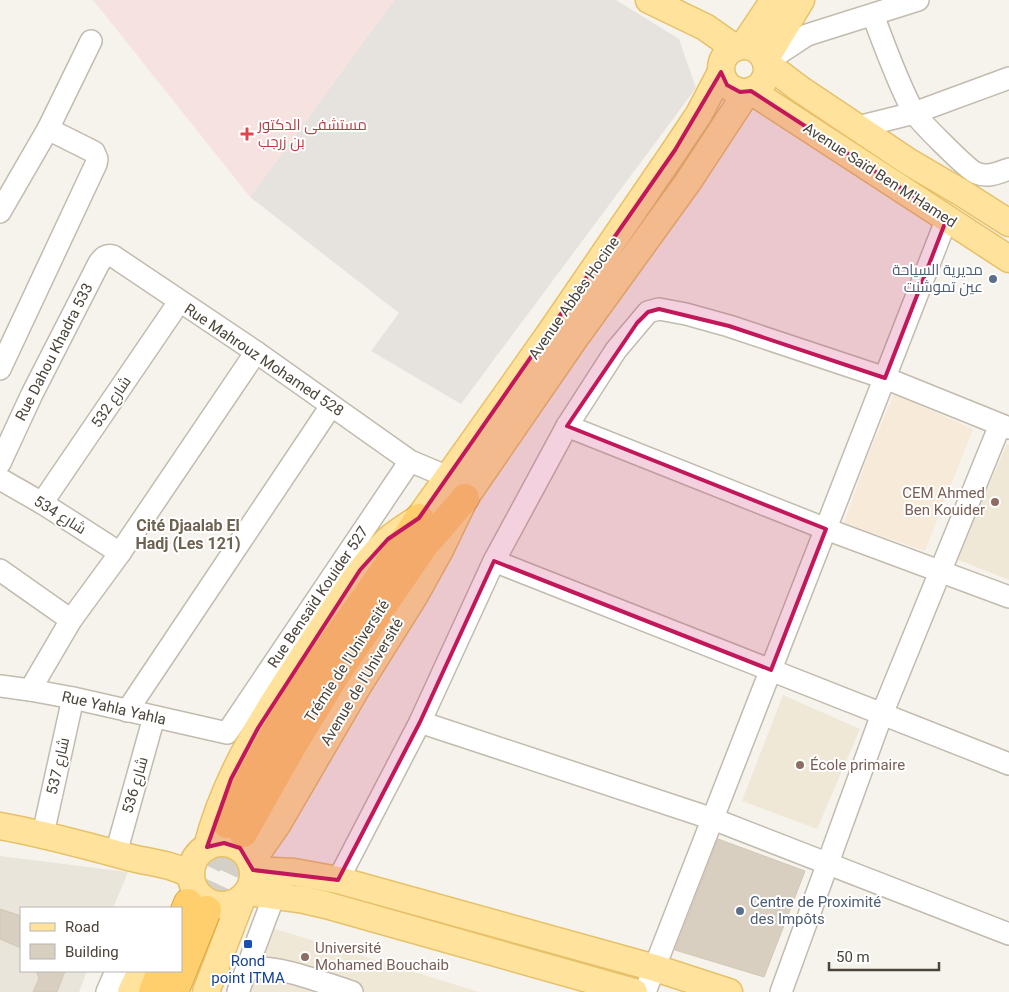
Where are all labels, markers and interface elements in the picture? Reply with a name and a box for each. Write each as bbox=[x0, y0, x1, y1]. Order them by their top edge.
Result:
place label: مستشفى الدكتور بن زرجب bbox=[257, 116, 367, 152]
street label: Avenue Saïd Ben M'Hamed bbox=[800, 119, 960, 231]
marker: مستشفى الدكتور بن زرجب bbox=[240, 127, 254, 141]
street label: Avenue Abbès Hocine bbox=[525, 233, 623, 363]
place label: مديرية السياحة عين تموشنت bbox=[892, 261, 983, 297]
marker: مديرية السياحة عين تموشنت bbox=[987, 273, 999, 285]
street label: Rue Dahou Khadra 533 bbox=[11, 280, 97, 424]
street label: Rue Mahrouz Mohamed 528 bbox=[181, 300, 347, 420]
street label: 532 شارع bbox=[87, 373, 136, 432]
place label: CEM Ahmed Ben Kouider bbox=[902, 484, 985, 519]
street label: 534 شارع bbox=[30, 492, 89, 540]
marker: CEM Ahmed Ben Kouider bbox=[989, 496, 1001, 508]
district label: Cité Djaalab El Hadj (Les 121) bbox=[135, 516, 241, 553]
street label: Rue Bensaïd Kouider 527 bbox=[264, 523, 372, 671]
street label: Trémie de l'Université bbox=[301, 596, 393, 726]
street label: Avenue de l'Université bbox=[317, 615, 407, 749]
street label: Rue Yahla Yahla bbox=[60, 687, 168, 729]
street label: 537 شارع bbox=[43, 736, 75, 797]
street label: شارع 536 bbox=[118, 755, 154, 816]
place label: École primaire bbox=[810, 756, 905, 774]
marker: École primaire bbox=[794, 759, 806, 771]
place label: Centre de Proximité des Impôts bbox=[750, 893, 881, 928]
marker: Centre de Proximité des Impôts bbox=[734, 905, 746, 917]
legend bbox=[20, 907, 182, 972]
text: Road bbox=[65, 918, 99, 936]
marker: Rond point ITMA bbox=[242, 938, 254, 950]
place label: Université Mohamed Bouchaib bbox=[315, 939, 449, 974]
scale bar bbox=[829, 940, 939, 972]
text: Building bbox=[65, 943, 119, 961]
text: 50 m bbox=[836, 948, 870, 966]
marker: Université Mohamed Bouchaib bbox=[299, 951, 311, 963]
place label: Rond point ITMA bbox=[211, 952, 285, 987]

